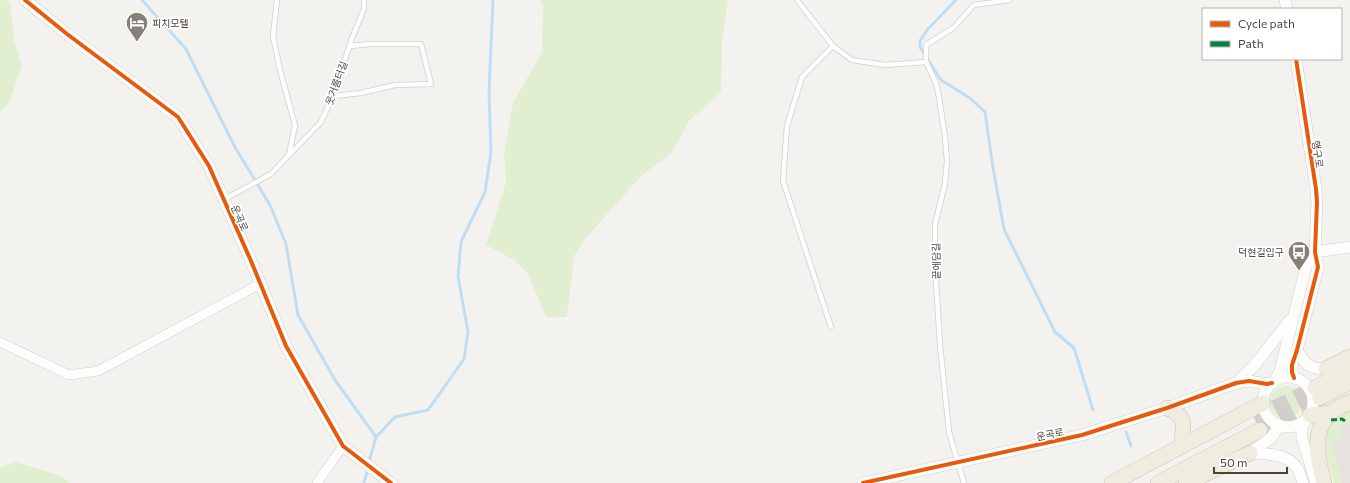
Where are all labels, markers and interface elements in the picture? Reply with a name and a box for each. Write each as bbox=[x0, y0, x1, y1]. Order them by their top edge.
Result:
legend bbox=[1202, 8, 1342, 60]
hotel icon: 피치모텔 bbox=[124, 10, 150, 43]
text: Cycle path bbox=[1238, 16, 1295, 30]
place label: 피치모텔 bbox=[152, 17, 189, 29]
text: Path bbox=[1238, 36, 1264, 50]
street label: 웃거름터길 bbox=[322, 59, 350, 107]
street label: 행구로 bbox=[1310, 139, 1326, 169]
street label: 운곡로 bbox=[229, 203, 251, 233]
bus stop icon: 덕현길입구 bbox=[1286, 239, 1312, 272]
street label: 끝에담길 bbox=[930, 242, 942, 280]
place label: 덕현길입구 bbox=[1238, 246, 1284, 258]
street label: 운곡로 bbox=[1035, 425, 1065, 443]
scale bar bbox=[1214, 449, 1287, 475]
text: 50 m bbox=[1220, 455, 1248, 469]

